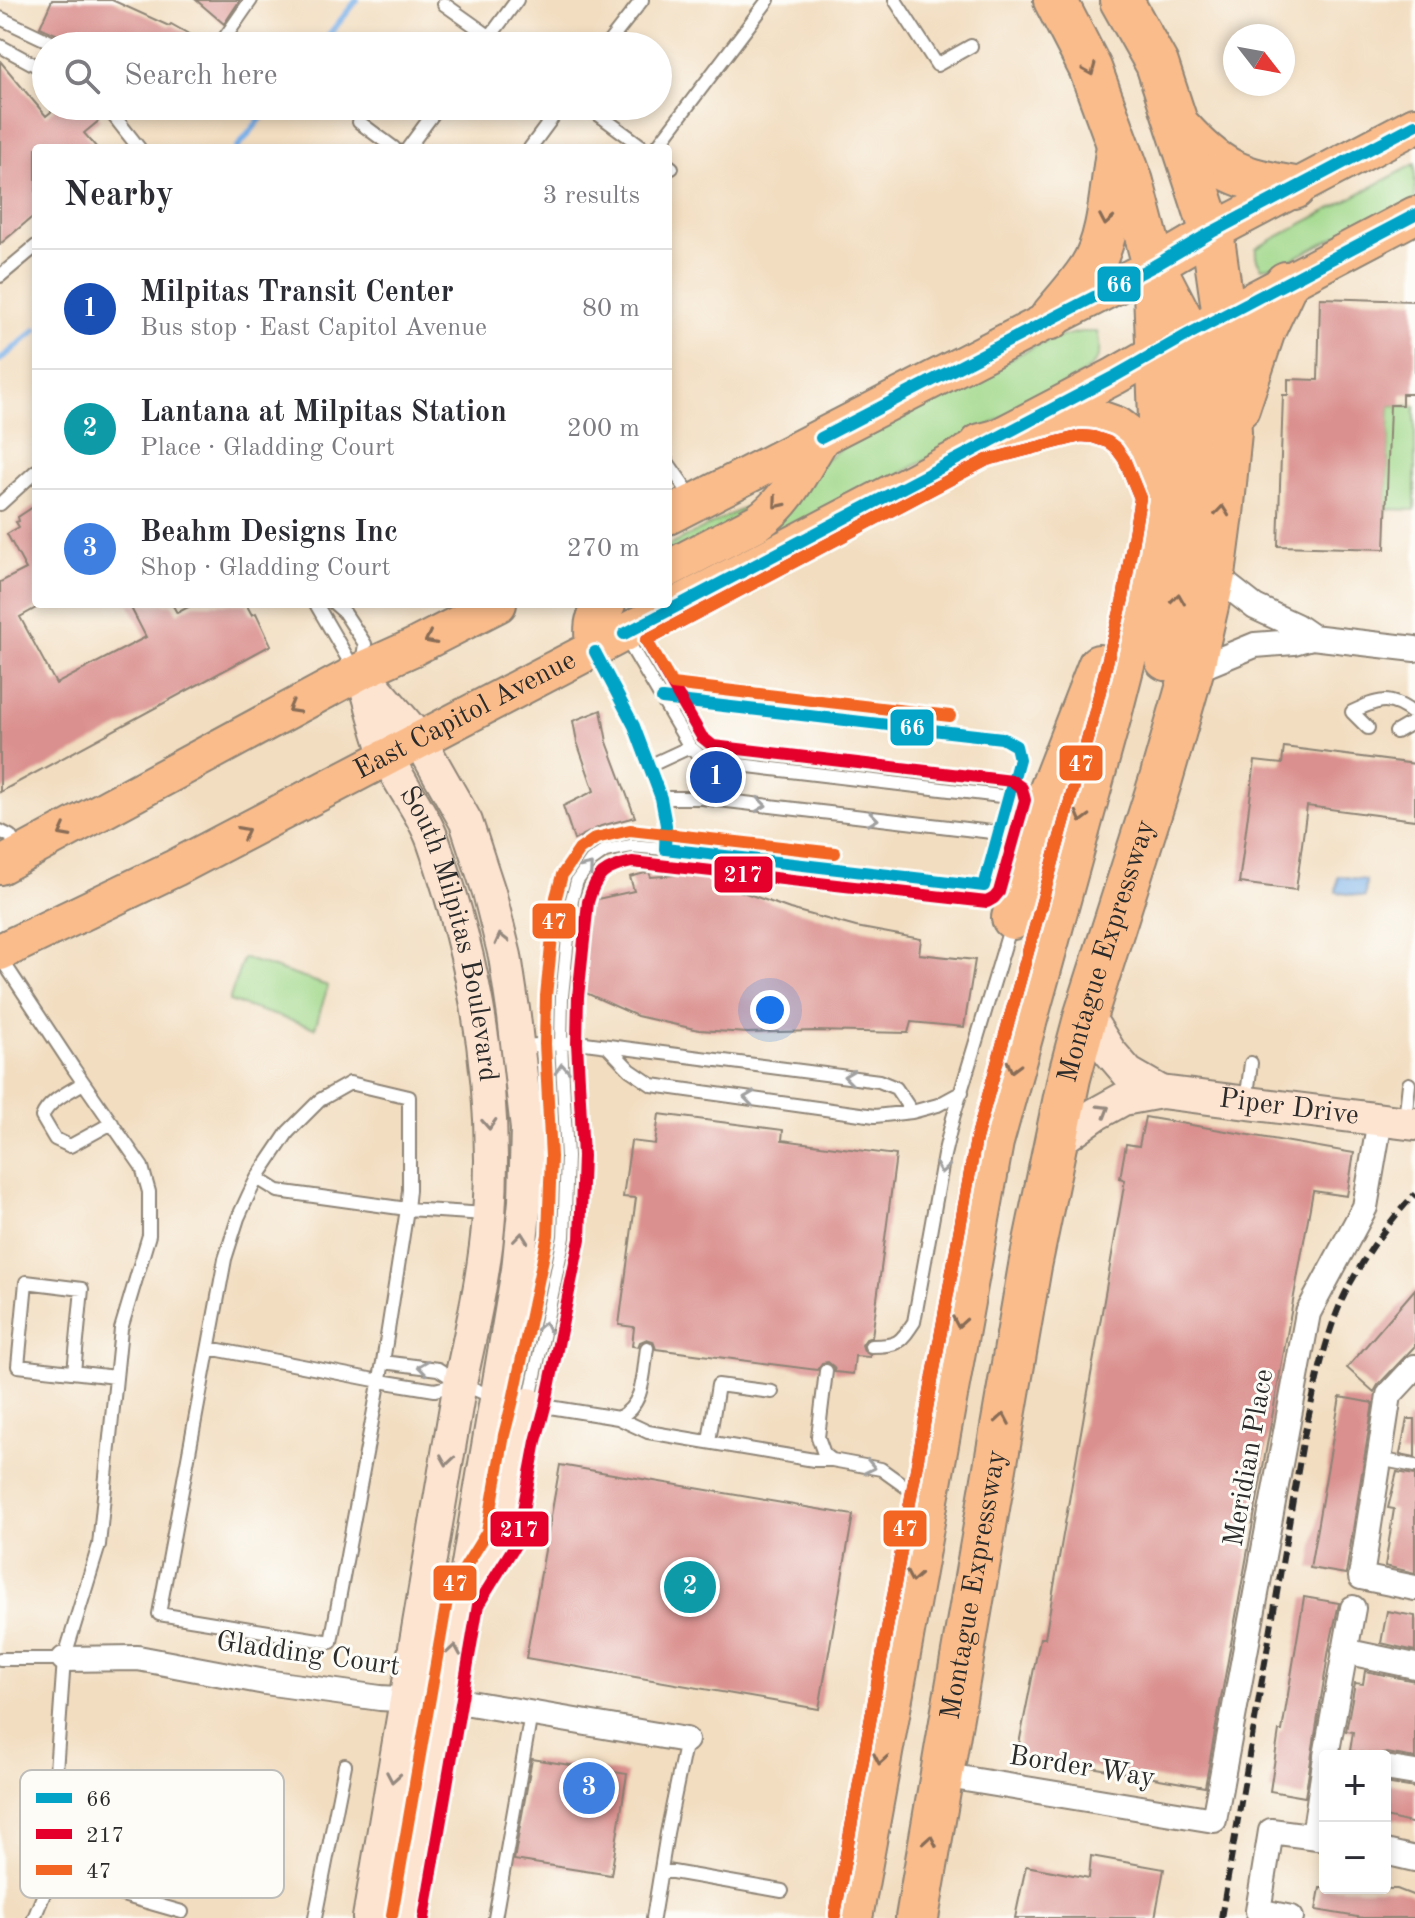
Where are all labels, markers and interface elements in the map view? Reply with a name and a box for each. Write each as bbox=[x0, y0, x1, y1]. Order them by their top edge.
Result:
north arrow bbox=[1223, 24, 1295, 96]
search box bbox=[32, 32, 672, 120]
icon: search bbox=[60, 54, 104, 98]
text: Search here bbox=[124, 61, 278, 91]
one-way arrow bbox=[1080, 62, 1096, 76]
text: Nearby bbox=[64, 179, 174, 213]
text: 3 results bbox=[542, 183, 640, 209]
one-way arrow bbox=[1098, 213, 1115, 227]
line badge: 66 bbox=[1096, 265, 1142, 303]
text: 66 bbox=[1106, 275, 1132, 297]
text: Milpitas Transit Center bbox=[140, 278, 454, 308]
text: 1 bbox=[82, 296, 98, 322]
text: 80 m bbox=[582, 296, 640, 322]
text: Bus stop · East Capitol Avenue bbox=[140, 315, 487, 341]
text: Lantana at Milpitas Station bbox=[140, 398, 507, 428]
text: 2 bbox=[82, 416, 98, 442]
text: 200 m bbox=[567, 416, 640, 442]
text: Place · Gladding Court bbox=[140, 435, 395, 461]
one-way arrow bbox=[773, 494, 788, 508]
one-way arrow bbox=[1214, 505, 1231, 518]
text: Beahm Designs Inc bbox=[140, 518, 398, 548]
text: 3 bbox=[82, 536, 98, 562]
text: 270 m bbox=[567, 536, 640, 562]
text: Shop · Gladding Court bbox=[140, 555, 391, 581]
one-way arrow bbox=[1169, 592, 1186, 605]
one-way arrow bbox=[424, 629, 439, 644]
street label: East Capitol Avenue bbox=[350, 647, 581, 785]
one-way arrow bbox=[286, 699, 301, 714]
line badge: 66 bbox=[889, 708, 935, 747]
text: 66 bbox=[899, 718, 925, 740]
line badge: 47 bbox=[1058, 744, 1104, 782]
pin: 1 bbox=[690, 747, 742, 807]
text: 47 bbox=[1068, 754, 1094, 776]
street label: South Milpitas Boulevard bbox=[393, 782, 501, 1083]
one-way arrow bbox=[755, 797, 768, 814]
one-way arrow bbox=[1074, 809, 1091, 823]
one-way arrow bbox=[867, 810, 880, 827]
street label: Montague Expressway bbox=[1054, 817, 1161, 1086]
one-way arrow bbox=[58, 823, 72, 838]
one-way arrow bbox=[235, 826, 250, 841]
line badge: 217 bbox=[713, 855, 774, 894]
one-way arrow bbox=[578, 862, 592, 877]
text: 217 bbox=[724, 865, 762, 887]
line badge: 47 bbox=[531, 902, 577, 940]
text: 47 bbox=[541, 912, 567, 934]
one-way arrow bbox=[493, 933, 510, 947]
your location bbox=[750, 990, 790, 1030]
one-way arrow bbox=[1005, 1060, 1022, 1074]
one-way arrow bbox=[554, 1063, 571, 1076]
one-way arrow bbox=[843, 1069, 856, 1086]
street label: Piper Drive bbox=[1217, 1085, 1360, 1131]
one-way arrow bbox=[742, 1090, 756, 1107]
one-way arrow bbox=[1095, 1104, 1110, 1120]
one-way arrow bbox=[481, 1118, 498, 1131]
one-way arrow bbox=[934, 1161, 951, 1174]
one-way arrow bbox=[512, 1231, 529, 1244]
one-way arrow bbox=[952, 1315, 969, 1328]
one-way arrow bbox=[535, 1321, 552, 1334]
one-way arrow bbox=[416, 1359, 430, 1376]
street label: Meridian Place bbox=[1221, 1367, 1279, 1549]
one-way arrow bbox=[994, 1413, 1011, 1426]
street label: Montague Expressway bbox=[938, 1448, 1012, 1722]
one-way arrow bbox=[440, 1453, 457, 1466]
one-way arrow bbox=[864, 1458, 877, 1475]
line badge: 47 bbox=[882, 1509, 928, 1548]
line badge: 217 bbox=[489, 1510, 550, 1548]
text: 47 bbox=[892, 1519, 918, 1541]
text: 217 bbox=[500, 1520, 538, 1542]
pin: 2 bbox=[664, 1557, 716, 1617]
line badge: 47 bbox=[432, 1564, 478, 1602]
one-way arrow bbox=[905, 1571, 922, 1584]
text: 47 bbox=[442, 1574, 468, 1596]
street label: Gladding Court bbox=[214, 1628, 402, 1682]
one-way arrow bbox=[445, 1644, 462, 1657]
street label: Border Way bbox=[1007, 1743, 1157, 1793]
map controls bbox=[1319, 1750, 1391, 1894]
button: + bbox=[1319, 1750, 1391, 1822]
one-way arrow bbox=[873, 1752, 890, 1766]
pin: 3 bbox=[563, 1758, 615, 1818]
legend bbox=[20, 1770, 284, 1898]
one-way arrow bbox=[386, 1770, 403, 1783]
text: 66 bbox=[86, 1789, 112, 1811]
button: − bbox=[1319, 1822, 1391, 1894]
text: 217 bbox=[86, 1825, 124, 1847]
one-way arrow bbox=[921, 1834, 938, 1848]
text: 47 bbox=[86, 1861, 112, 1883]

